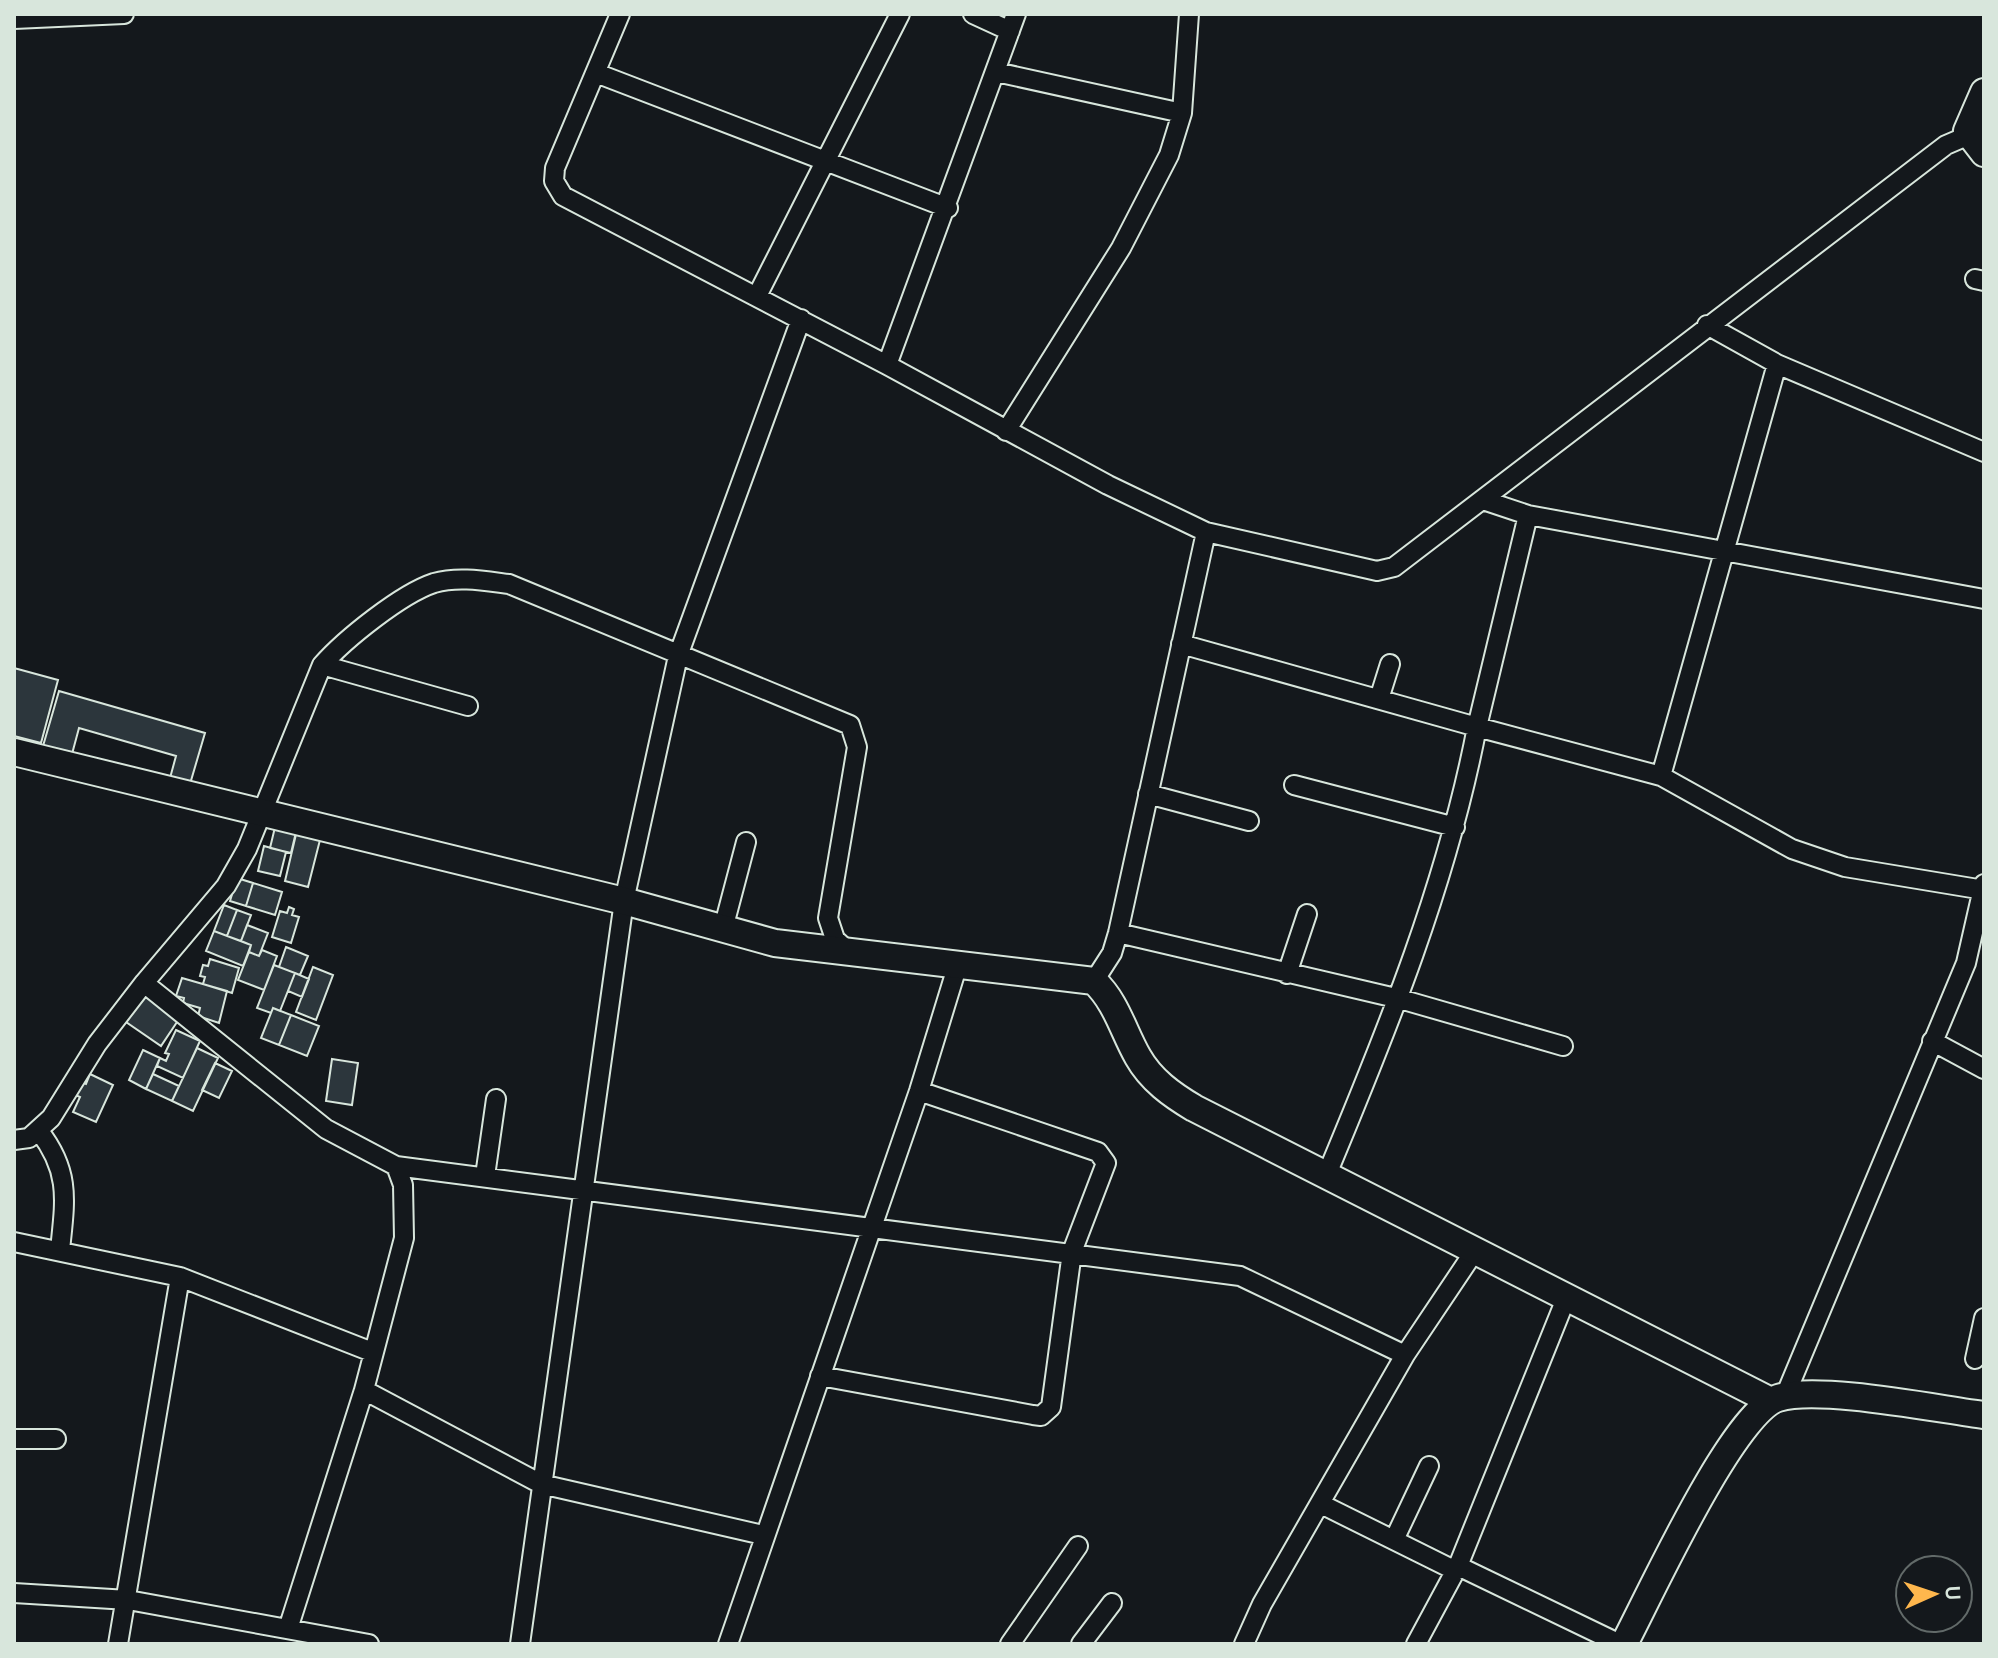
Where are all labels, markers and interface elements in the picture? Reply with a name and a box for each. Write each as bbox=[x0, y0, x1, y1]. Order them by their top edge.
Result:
north arrow bbox=[1894, 1554, 1974, 1634]
text: U bbox=[1940, 1585, 1966, 1601]

